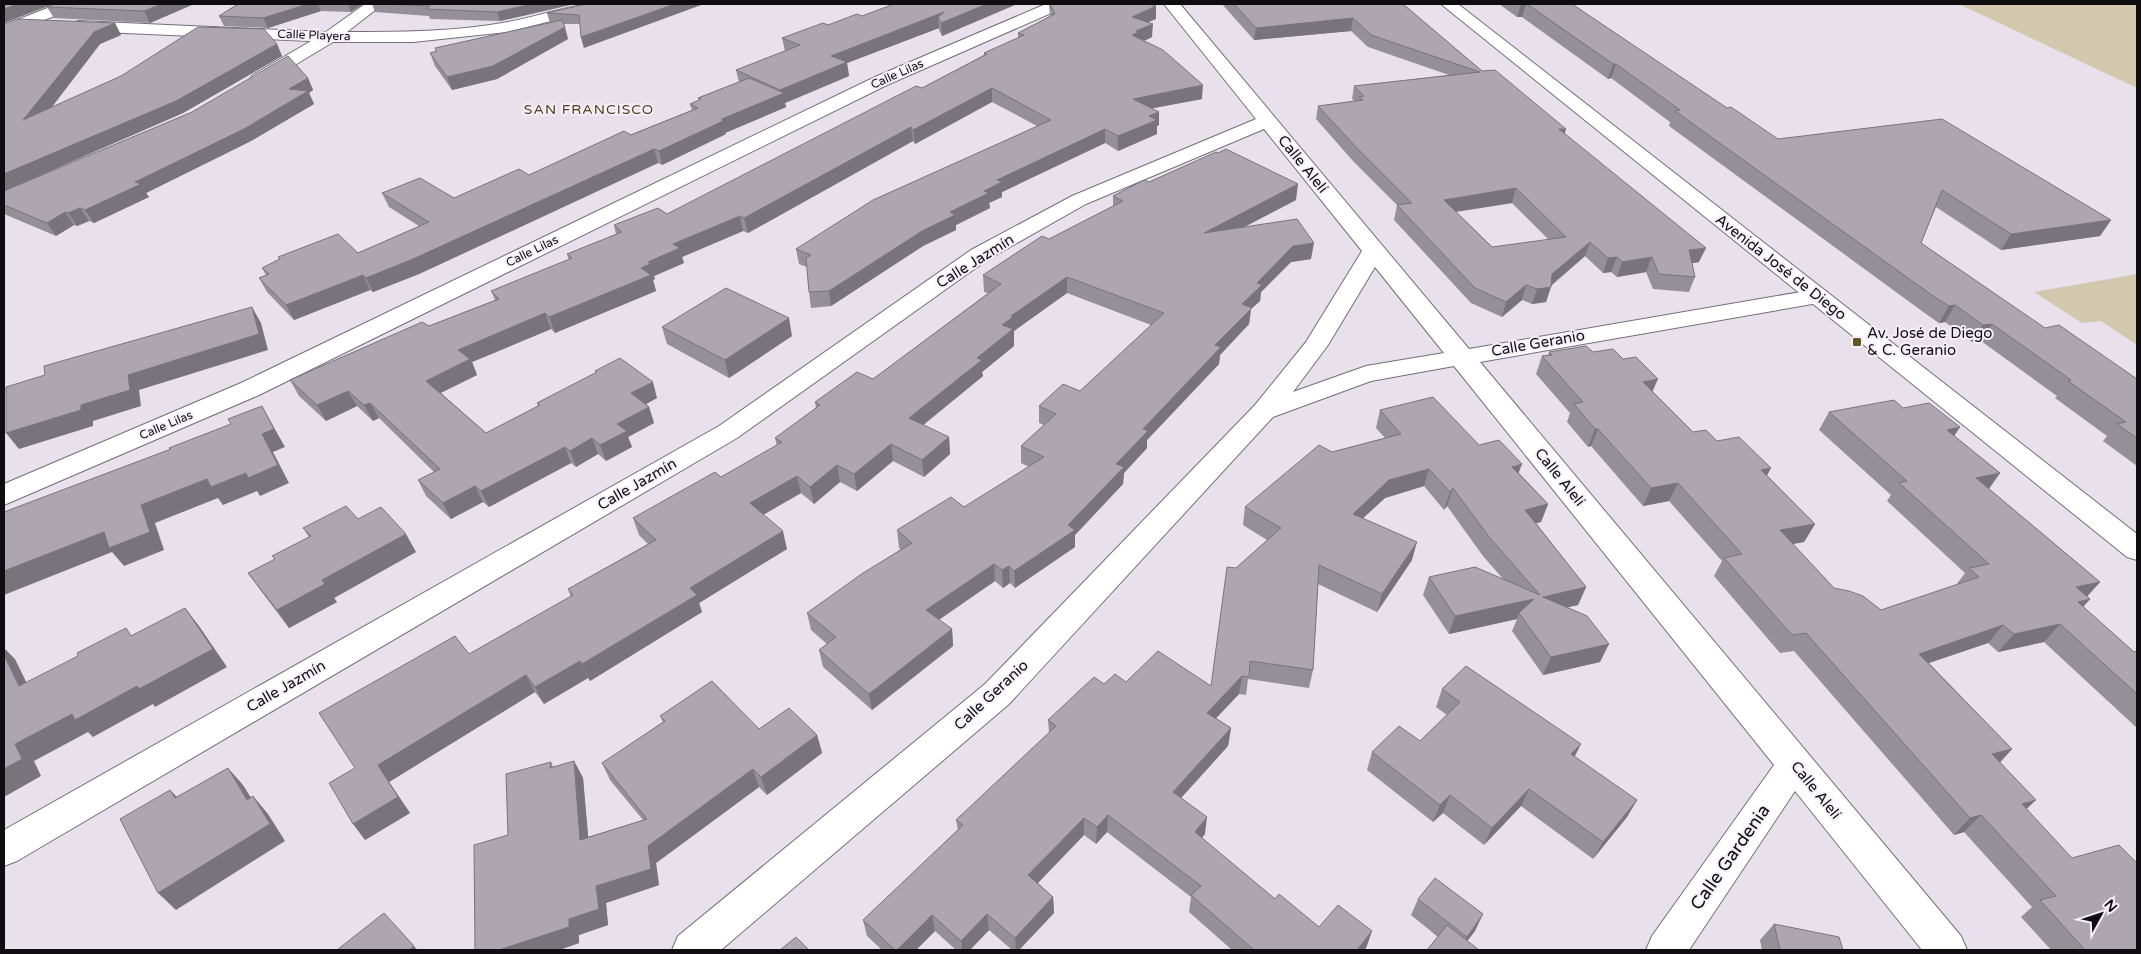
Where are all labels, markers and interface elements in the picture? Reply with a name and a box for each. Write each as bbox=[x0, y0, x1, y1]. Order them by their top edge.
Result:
street label: Calle Playera bbox=[277, 27, 351, 43]
street label: Calle Lilas bbox=[868, 56, 926, 92]
district label: SAN FRANCISCO bbox=[524, 101, 654, 118]
street label: Calle Alelí bbox=[1274, 131, 1332, 197]
street label: Avenida José de Diego bbox=[1712, 210, 1850, 324]
street label: Calle Jazmín bbox=[933, 230, 1017, 292]
street label: Calle Lilas bbox=[504, 232, 561, 270]
place label: Av. José de Diego & C. Geranio bbox=[1867, 324, 1992, 359]
street label: Calle Geranio bbox=[1490, 326, 1586, 360]
marker: Av. José de Diego & C. Geranio bbox=[1851, 336, 1863, 348]
street label: Calle Lilas bbox=[137, 407, 195, 442]
street label: Calle Alelí bbox=[1531, 444, 1589, 510]
street label: Calle Jazmín bbox=[594, 454, 680, 514]
street label: Calle Jazmín bbox=[243, 656, 329, 716]
street label: Calle Geranio bbox=[950, 656, 1032, 734]
street label: Calle Alelí bbox=[1787, 757, 1845, 823]
street label: Calle Gardenia bbox=[1685, 800, 1775, 914]
north arrow bbox=[2076, 889, 2126, 939]
text: N bbox=[2100, 896, 2121, 916]

